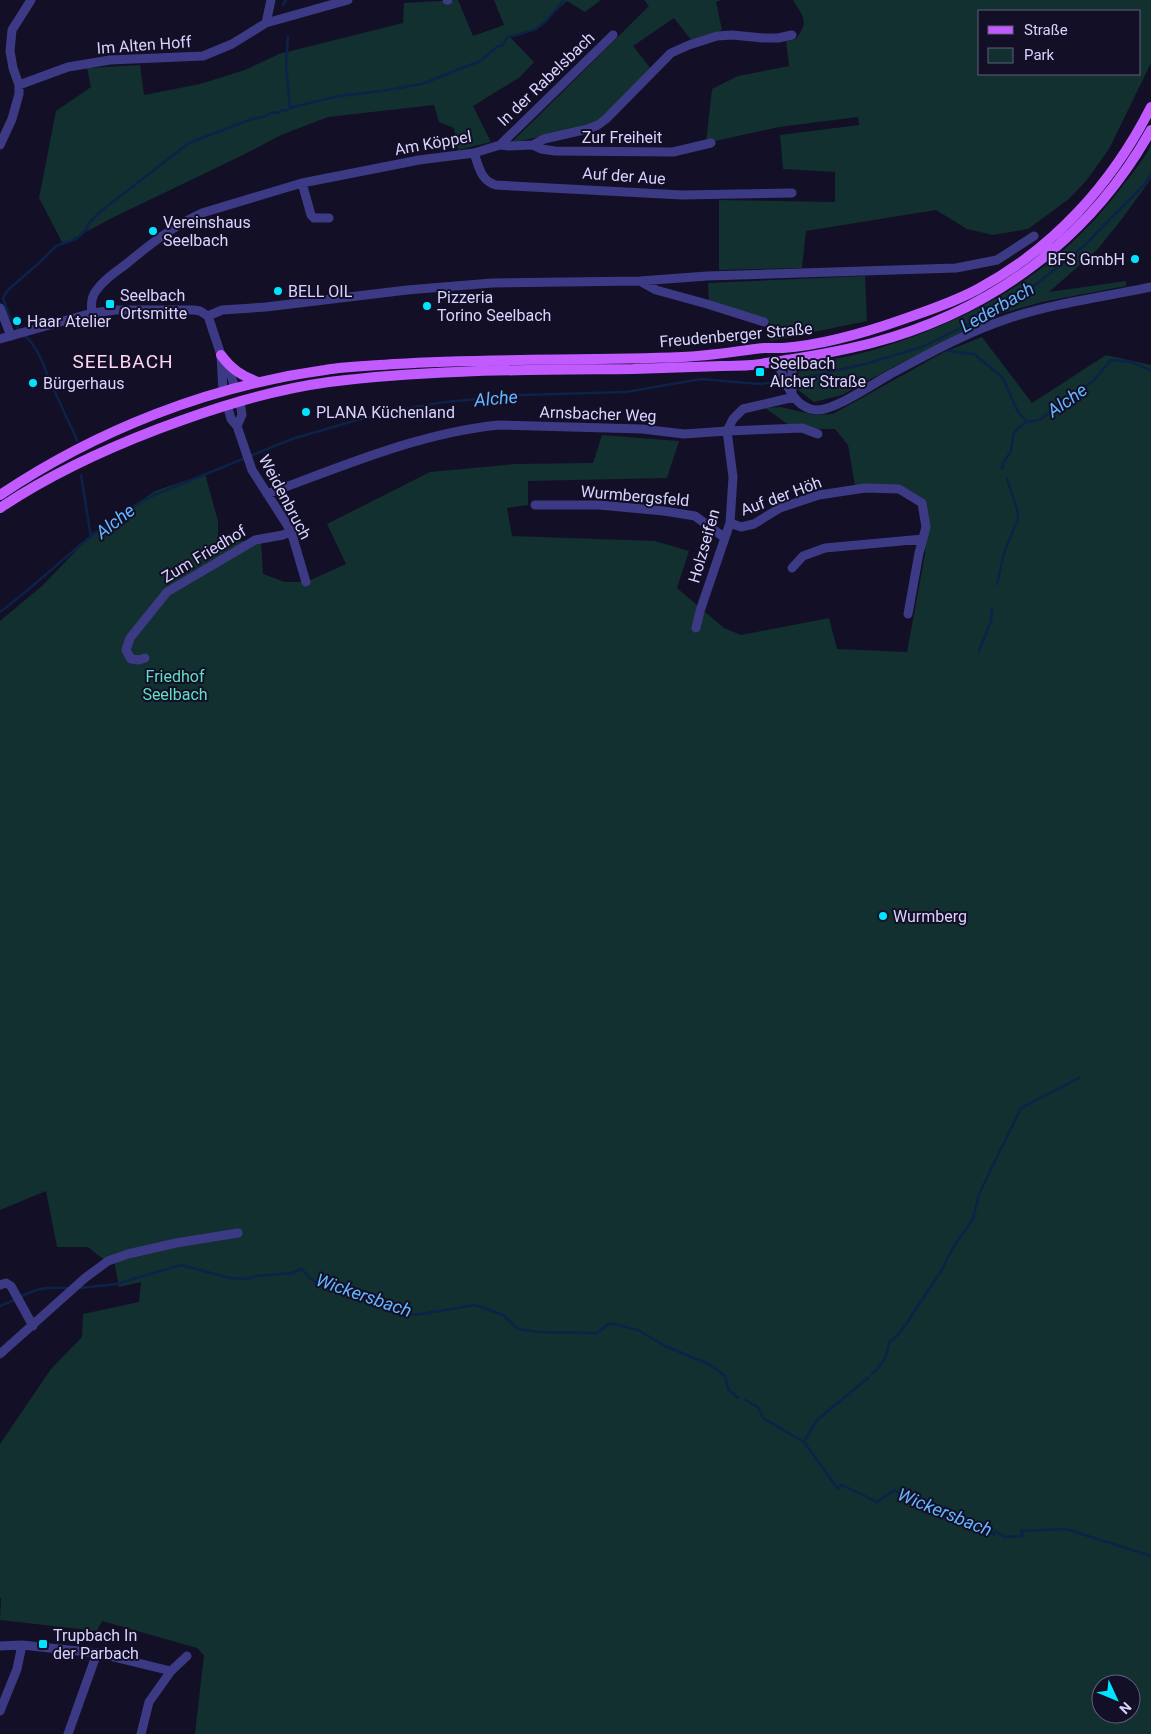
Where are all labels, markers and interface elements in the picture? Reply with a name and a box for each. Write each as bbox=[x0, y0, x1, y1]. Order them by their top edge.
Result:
legend bbox=[978, 10, 1141, 75]
text: Straße bbox=[1024, 21, 1068, 39]
street label: In der Rabelsbach bbox=[494, 28, 598, 130]
street label: Im Alten Hoff bbox=[96, 32, 192, 58]
text: Park bbox=[1024, 46, 1055, 64]
street label: Am Köppel bbox=[393, 127, 473, 159]
street label: Zur Freiheit bbox=[582, 128, 662, 147]
street label: Auf der Aue bbox=[582, 164, 666, 188]
place label: Vereinshaus Seelbach bbox=[163, 213, 251, 250]
marker: Vereinshaus Seelbach bbox=[147, 225, 159, 237]
place label: BFS GmbH bbox=[1047, 250, 1125, 269]
marker: BFS GmbH bbox=[1129, 253, 1141, 265]
water label: Lederbach bbox=[956, 277, 1038, 337]
place label: BELL OIL bbox=[288, 282, 353, 301]
marker: BELL OIL bbox=[272, 285, 284, 297]
place label: Seelbach Ortsmitte bbox=[120, 286, 187, 323]
place label: Pizzeria Torino Seelbach bbox=[437, 288, 551, 325]
marker: Seelbach Ortsmitte bbox=[104, 298, 116, 310]
marker: Pizzeria Torino Seelbach bbox=[421, 300, 433, 312]
place label: Haar Atelier bbox=[27, 312, 112, 331]
marker: Haar Atelier bbox=[11, 315, 23, 327]
street label: Freudenberger Straße bbox=[659, 319, 813, 351]
district label: SEELBACH bbox=[72, 350, 174, 373]
place label: Seelbach Alcher Straße bbox=[770, 354, 866, 391]
marker: Seelbach Alcher Straße bbox=[754, 366, 766, 378]
place label: Bürgerhaus bbox=[43, 374, 125, 393]
marker: Bürgerhaus bbox=[27, 377, 39, 389]
water label: Alche bbox=[1042, 379, 1091, 422]
water label: Alche bbox=[472, 386, 519, 410]
street label: Arnsbacher Weg bbox=[539, 402, 657, 426]
place label: PLANA Küchenland bbox=[316, 403, 455, 422]
marker: PLANA Küchenland bbox=[300, 406, 312, 418]
street label: Weidenbruch bbox=[255, 451, 315, 543]
street label: Auf der Höh bbox=[738, 473, 824, 519]
street label: Wurmbergsfeld bbox=[580, 482, 690, 510]
water label: Alche bbox=[91, 499, 139, 543]
street label: Holzseifen bbox=[684, 507, 724, 585]
street label: Zum Friedhof bbox=[158, 521, 250, 587]
park label: Friedhof Seelbach bbox=[142, 667, 208, 704]
place label: Wurmberg bbox=[893, 907, 967, 926]
marker: Wurmberg bbox=[877, 910, 889, 922]
water label: Wickersbach bbox=[313, 1269, 415, 1321]
water label: Wickersbach bbox=[895, 1484, 995, 1540]
place label: Trupbach In der Parbach bbox=[53, 1626, 139, 1663]
marker: Trupbach In der Parbach bbox=[37, 1638, 49, 1650]
north arrow bbox=[1091, 1674, 1141, 1724]
text: N bbox=[1116, 1699, 1135, 1717]

